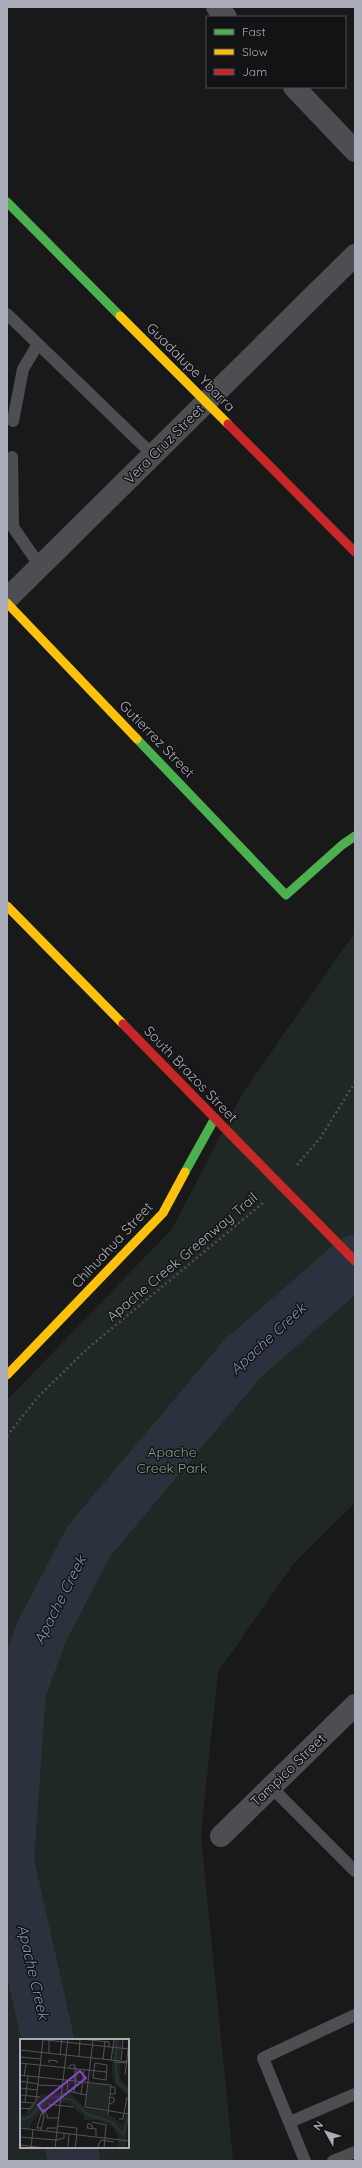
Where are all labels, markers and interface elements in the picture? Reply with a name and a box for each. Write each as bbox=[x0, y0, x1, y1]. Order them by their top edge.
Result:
legend bbox=[206, 16, 346, 88]
text: Fast bbox=[242, 24, 266, 39]
text: Slow bbox=[242, 44, 268, 59]
text: Jam bbox=[242, 64, 267, 79]
street label: Guadalupe Ybarra bbox=[143, 319, 239, 415]
street label: Vera Cruz Street bbox=[120, 400, 208, 488]
street label: Gutierrez Street bbox=[116, 697, 199, 782]
street label: South Brazos Street bbox=[140, 1022, 242, 1126]
street label: Apache Creek Greenway Trail bbox=[103, 1189, 261, 1325]
street label: Chihuahua Street bbox=[68, 1198, 157, 1292]
water label: Apache Creek bbox=[226, 1297, 311, 1379]
park label: Apache Creek Park bbox=[137, 1443, 208, 1477]
water label: Apache Creek bbox=[29, 1551, 91, 1647]
street label: Tampico Street bbox=[247, 1729, 330, 1810]
water label: Apache Creek bbox=[13, 1923, 54, 2023]
inset map bbox=[20, 2039, 129, 2148]
north arrow bbox=[306, 2112, 346, 2152]
text: N bbox=[310, 2118, 326, 2133]

